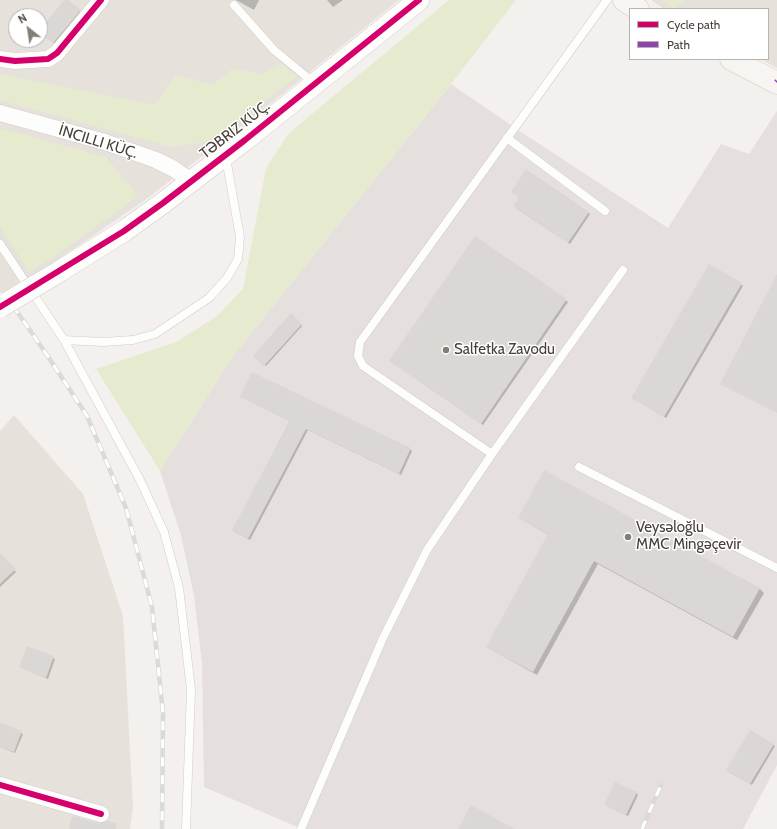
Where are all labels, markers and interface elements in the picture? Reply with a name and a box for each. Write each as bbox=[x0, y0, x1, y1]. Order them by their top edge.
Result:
north arrow bbox=[8, 8, 48, 48]
legend bbox=[629, 8, 769, 60]
text: N bbox=[16, 10, 29, 26]
text: Cycle path bbox=[667, 17, 720, 32]
text: Path bbox=[667, 37, 690, 52]
street label: TƏBRIZ KÜÇ. bbox=[197, 97, 273, 163]
street label: İNCILLI KÜÇ. bbox=[56, 121, 140, 163]
place label: Salfetka Zavodu bbox=[454, 341, 555, 359]
marker: Salfetka Zavodu bbox=[441, 345, 451, 355]
place label: Veysəloğlu MMC Mingəçevir bbox=[636, 519, 741, 554]
marker: Veysəloğlu MMC Mingəçevir bbox=[623, 532, 633, 542]

